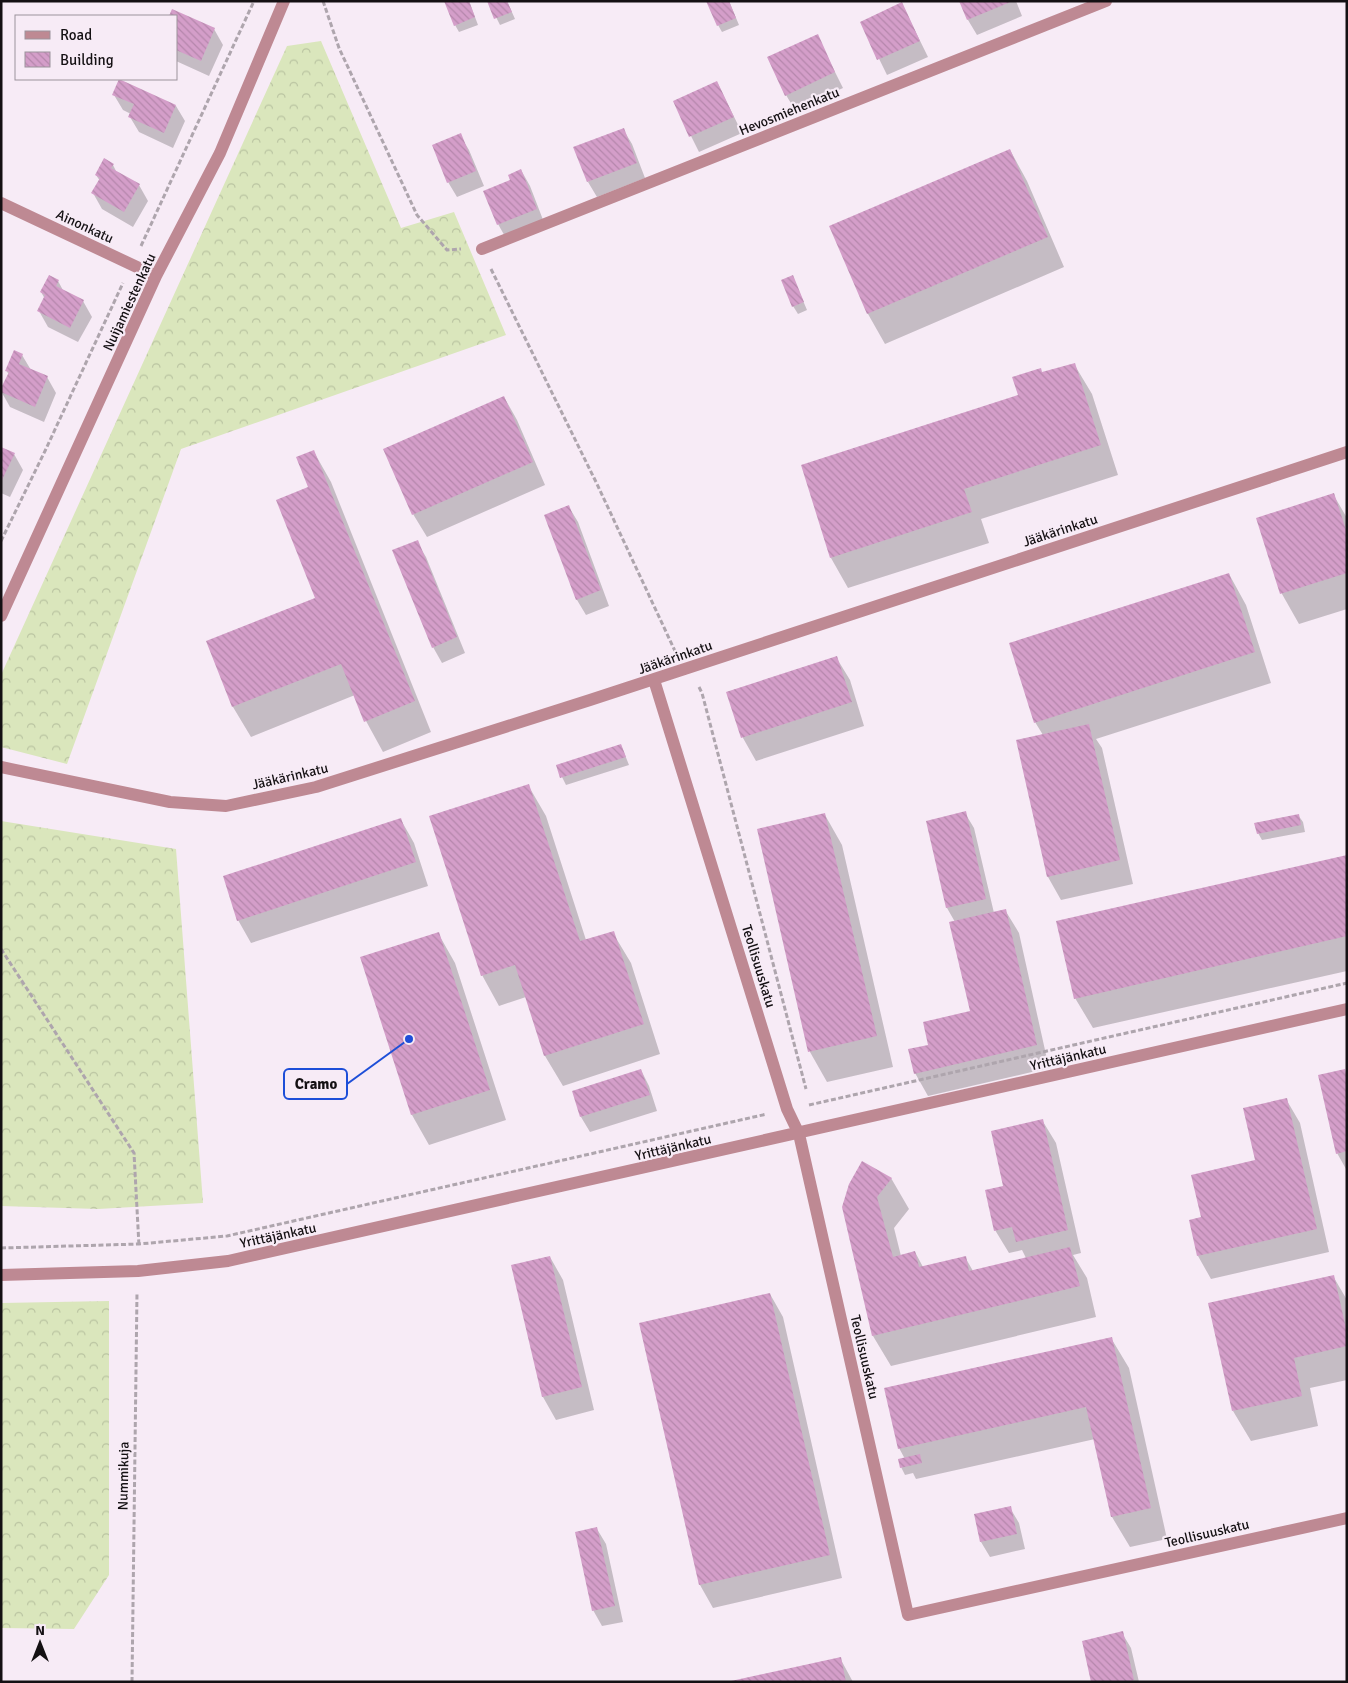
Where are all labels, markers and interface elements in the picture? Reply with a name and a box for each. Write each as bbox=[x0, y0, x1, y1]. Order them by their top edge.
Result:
legend bbox=[15, 15, 178, 80]
text: Road bbox=[60, 26, 92, 44]
text: Building bbox=[60, 51, 114, 69]
street label: Hevosmiehenkatu bbox=[737, 84, 842, 139]
street label: Ainonkatu bbox=[53, 206, 116, 247]
street label: Nuijamiestenkatu bbox=[99, 251, 160, 354]
street label: Jääkärinkatu bbox=[1021, 510, 1100, 551]
street label: Jääkärinkatu bbox=[636, 637, 715, 678]
street label: Jääkärinkatu bbox=[250, 759, 330, 793]
street label: Teollisuuskatu bbox=[738, 923, 779, 1010]
street label: Yrittäjänkatu bbox=[1028, 1040, 1108, 1075]
callout: Cramo bbox=[284, 1069, 347, 1099]
text: Cramo bbox=[295, 1075, 338, 1093]
street label: Yrittäjänkatu bbox=[633, 1130, 713, 1165]
street label: Yrittäjänkatu bbox=[238, 1219, 318, 1252]
street label: Teollisuuskatu bbox=[847, 1313, 882, 1401]
street label: Nummikuja bbox=[114, 1442, 133, 1510]
street label: Teollisuuskatu bbox=[1163, 1516, 1251, 1551]
north arrow bbox=[15, 1618, 65, 1668]
text: N bbox=[35, 1622, 45, 1639]

